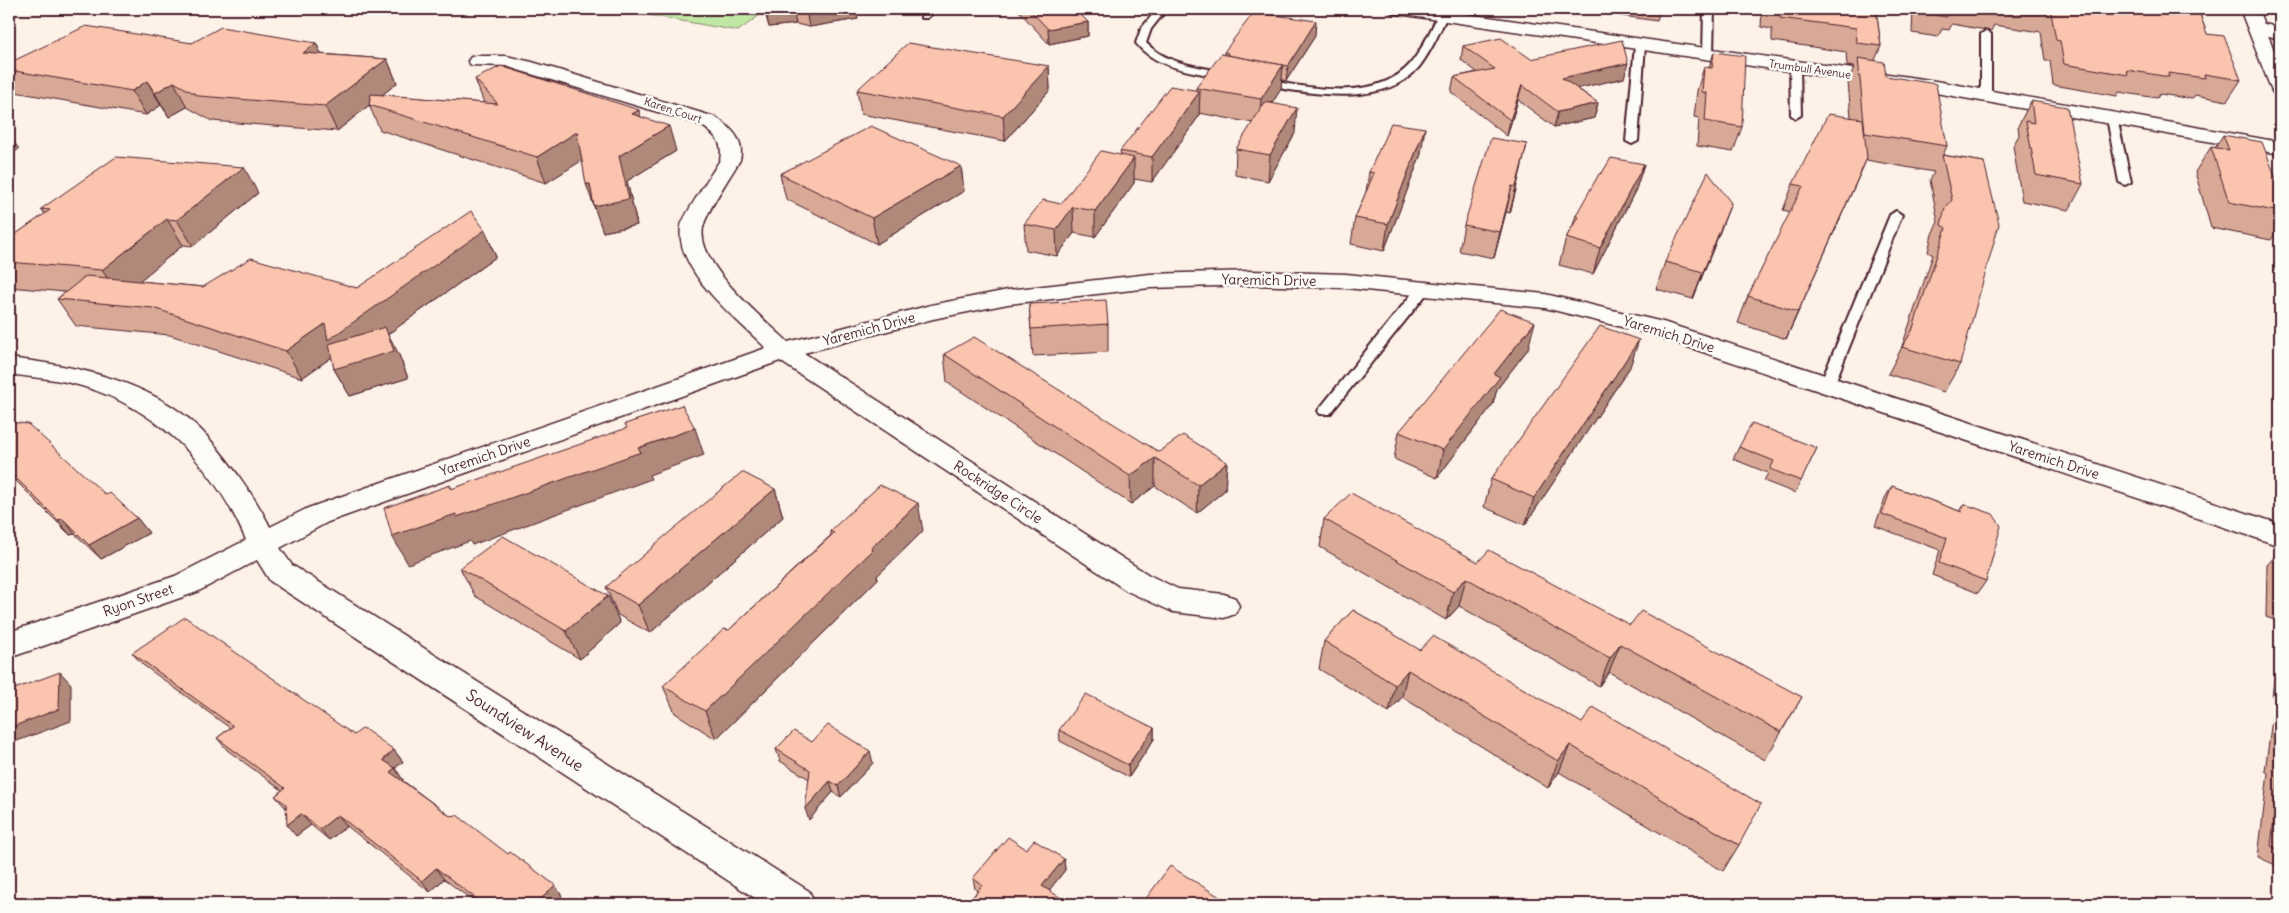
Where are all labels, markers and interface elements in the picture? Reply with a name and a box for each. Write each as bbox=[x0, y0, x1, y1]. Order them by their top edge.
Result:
street label: Trumbull Avenue bbox=[1768, 56, 1852, 82]
street label: Karen Court bbox=[642, 94, 704, 126]
street label: Yaremich Drive bbox=[1222, 270, 1316, 290]
street label: Yaremich Drive bbox=[821, 308, 917, 350]
street label: Yaremich Drive bbox=[1621, 312, 1717, 356]
street label: Yaremich Drive bbox=[437, 432, 533, 480]
street label: Yaremich Drive bbox=[2006, 437, 2102, 483]
street label: Rockridge Circle bbox=[950, 457, 1046, 527]
street label: Ryon Street bbox=[100, 579, 176, 620]
street label: Soundview Avenue bbox=[463, 685, 587, 775]

